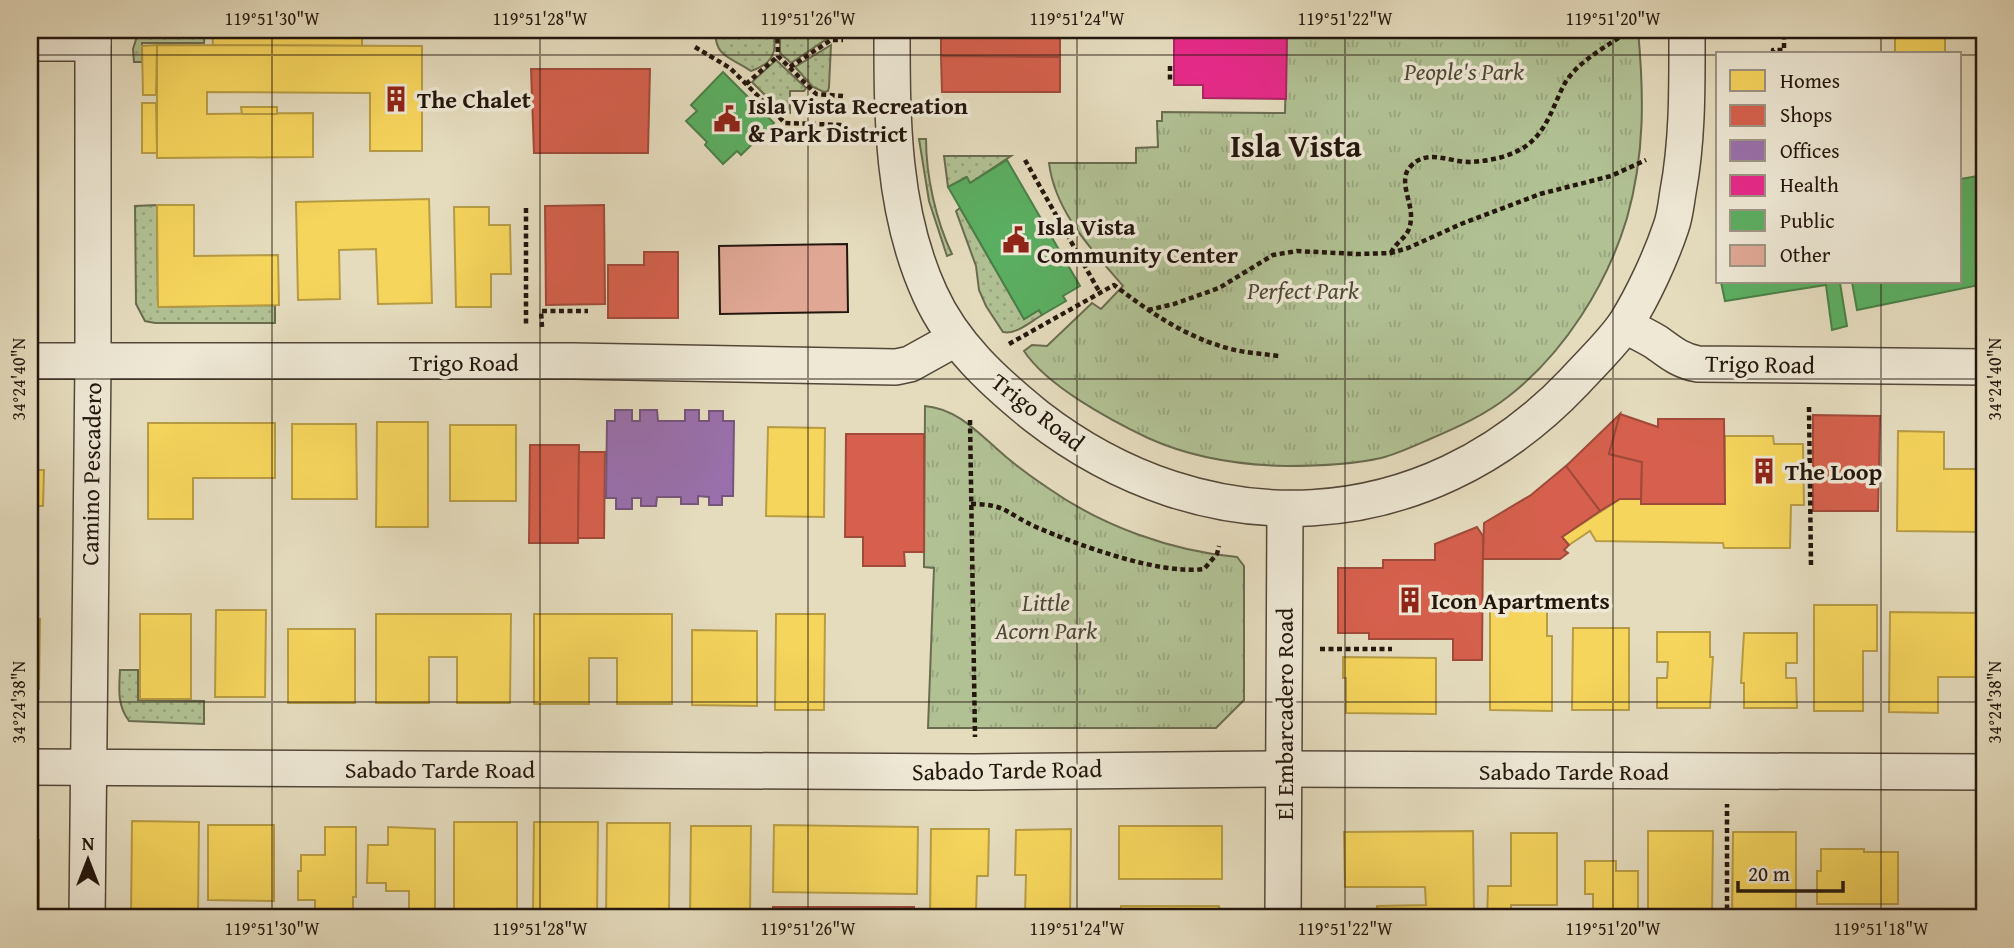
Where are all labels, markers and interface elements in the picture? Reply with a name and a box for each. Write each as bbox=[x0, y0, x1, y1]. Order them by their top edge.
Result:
text: 119°51'30"W bbox=[225, 5, 320, 32]
text: 119°51'28"W bbox=[493, 5, 588, 32]
text: 119°51'26"W bbox=[761, 5, 856, 32]
text: 119°51'24"W bbox=[1030, 5, 1125, 32]
text: 119°51'22"W bbox=[1298, 5, 1393, 32]
text: 119°51'20"W bbox=[1566, 5, 1661, 32]
legend bbox=[1716, 52, 1962, 284]
park label: People's Park bbox=[1403, 54, 1524, 89]
text: Homes bbox=[1780, 65, 1840, 96]
place label: The Chalet bbox=[417, 82, 531, 117]
building icon: The Chalet bbox=[381, 84, 411, 114]
place label: Isla Vista Recreation & Park District bbox=[748, 88, 968, 151]
text: Shops bbox=[1780, 99, 1832, 130]
public building icon: Isla Vista Recreation & Park District bbox=[712, 104, 742, 134]
district label: Isla Vista bbox=[1230, 122, 1362, 169]
text: Offices bbox=[1780, 135, 1840, 166]
text: Health bbox=[1780, 169, 1839, 200]
text: Public bbox=[1780, 205, 1835, 236]
place label: Isla Vista Community Center bbox=[1037, 209, 1238, 272]
public building icon: Isla Vista Community Center bbox=[1001, 225, 1031, 255]
text: Other bbox=[1780, 239, 1831, 270]
park label: Perfect Park bbox=[1246, 273, 1359, 308]
text: 34°24'40"N bbox=[5, 337, 32, 420]
text: 34°24'40"N bbox=[1981, 337, 2008, 420]
street label: Trigo Road bbox=[409, 345, 519, 380]
street label: Trigo Road bbox=[1705, 346, 1815, 382]
street label: Trigo Road bbox=[984, 364, 1092, 460]
street label: Camino Pescadero bbox=[72, 382, 110, 566]
place label: The Loop bbox=[1785, 454, 1882, 489]
building icon: The Loop bbox=[1749, 456, 1779, 486]
place label: Icon Apartments bbox=[1431, 583, 1610, 618]
park label: Little Acorn Park bbox=[994, 585, 1097, 648]
building icon: Icon Apartments bbox=[1395, 585, 1425, 615]
street label: El Embarcadero Road bbox=[1267, 608, 1302, 820]
text: 34°24'38"N bbox=[5, 660, 32, 743]
text: 34°24'38"N bbox=[1981, 660, 2008, 743]
street label: Sabado Tarde Road bbox=[912, 751, 1103, 789]
street label: Sabado Tarde Road bbox=[345, 752, 535, 787]
street label: Sabado Tarde Road bbox=[1479, 754, 1669, 789]
north arrow bbox=[52, 825, 122, 895]
text: N bbox=[82, 829, 95, 857]
scale bar bbox=[1738, 850, 1842, 894]
text: 20 m bbox=[1748, 858, 1790, 889]
text: 119°51'30"W bbox=[225, 915, 320, 942]
text: 119°51'28"W bbox=[493, 915, 588, 942]
text: 119°51'26"W bbox=[761, 915, 856, 942]
text: 119°51'24"W bbox=[1030, 915, 1125, 942]
text: 119°51'22"W bbox=[1298, 915, 1393, 942]
text: 119°51'20"W bbox=[1566, 915, 1661, 942]
text: 119°51'18"W bbox=[1834, 915, 1929, 942]

